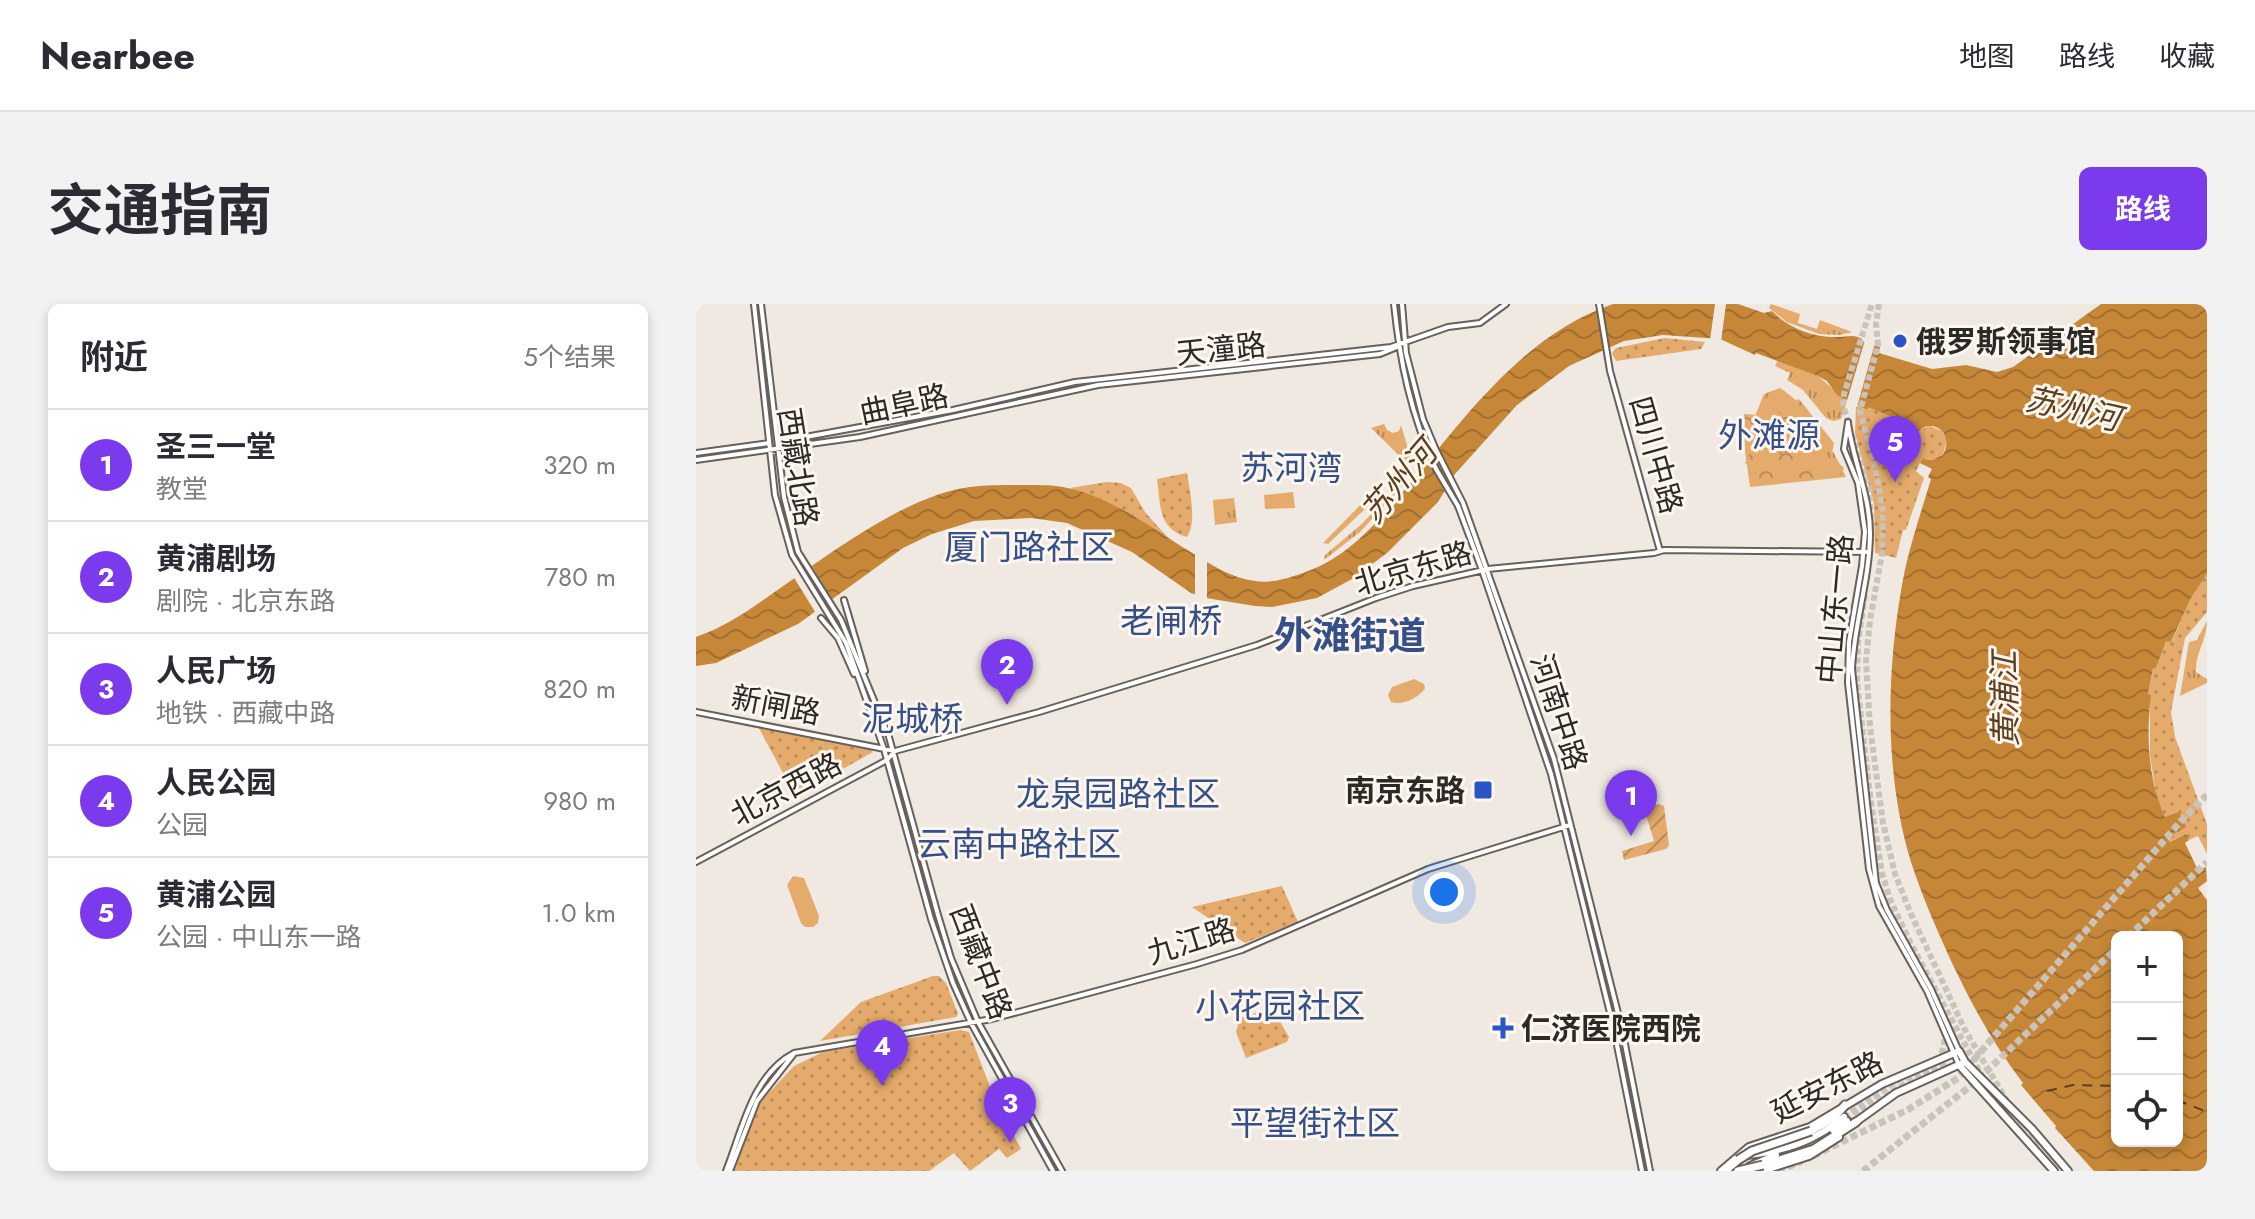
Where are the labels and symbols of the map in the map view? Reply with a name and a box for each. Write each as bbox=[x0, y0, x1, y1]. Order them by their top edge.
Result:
place label: 俄罗斯领事馆 bbox=[1916, 320, 2096, 363]
street label: 天潼路 bbox=[1174, 323, 1268, 375]
marker: 俄罗斯领事馆 bbox=[1891, 332, 1909, 350]
street label: 曲阜路 bbox=[856, 374, 952, 434]
water label: 苏州河 bbox=[2021, 376, 2131, 444]
street label: 四川中路 bbox=[1619, 391, 1693, 519]
street label: 西藏北路 bbox=[767, 404, 829, 530]
district label: 外滩源 bbox=[1718, 411, 1820, 460]
pin: 5 bbox=[1869, 416, 1921, 482]
water label: 苏州河 bbox=[1350, 426, 1452, 533]
district label: 苏河湾 bbox=[1240, 444, 1342, 493]
district label: 厦门路社区 bbox=[944, 523, 1114, 572]
street label: 北京东路 bbox=[1349, 531, 1477, 605]
street label: 中山东一路 bbox=[1807, 532, 1863, 686]
district label: 老闸桥 bbox=[1120, 597, 1222, 646]
district label: 外滩街道 bbox=[1274, 608, 1426, 663]
pin: 2 bbox=[981, 639, 1033, 705]
street label: 河南中路 bbox=[1520, 648, 1598, 776]
water label: 黄浦江 bbox=[1981, 648, 2029, 747]
street label: 新闸路 bbox=[728, 675, 824, 735]
district label: 泥城桥 bbox=[861, 695, 963, 744]
street label: 北京西路 bbox=[723, 742, 849, 836]
place label: 南京东路 bbox=[1345, 769, 1465, 812]
district label: 龙泉园路社区 bbox=[1016, 770, 1220, 819]
pin: 1 bbox=[1605, 770, 1657, 836]
marker: 南京东路 bbox=[1472, 779, 1494, 801]
district label: 云南中路社区 bbox=[917, 820, 1121, 869]
your location bbox=[1424, 872, 1464, 912]
street label: 西藏中路 bbox=[939, 898, 1023, 1026]
street label: 九江路 bbox=[1142, 907, 1240, 975]
district label: 小花园社区 bbox=[1195, 982, 1365, 1031]
place label: 仁济医院西院 bbox=[1521, 1007, 1701, 1050]
marker: 仁济医院西院 bbox=[1492, 1017, 1514, 1039]
pin: 4 bbox=[856, 1020, 908, 1086]
street label: 延安东路 bbox=[1764, 1041, 1890, 1133]
pin: 3 bbox=[984, 1077, 1036, 1143]
district label: 平望街社区 bbox=[1230, 1099, 1400, 1148]

